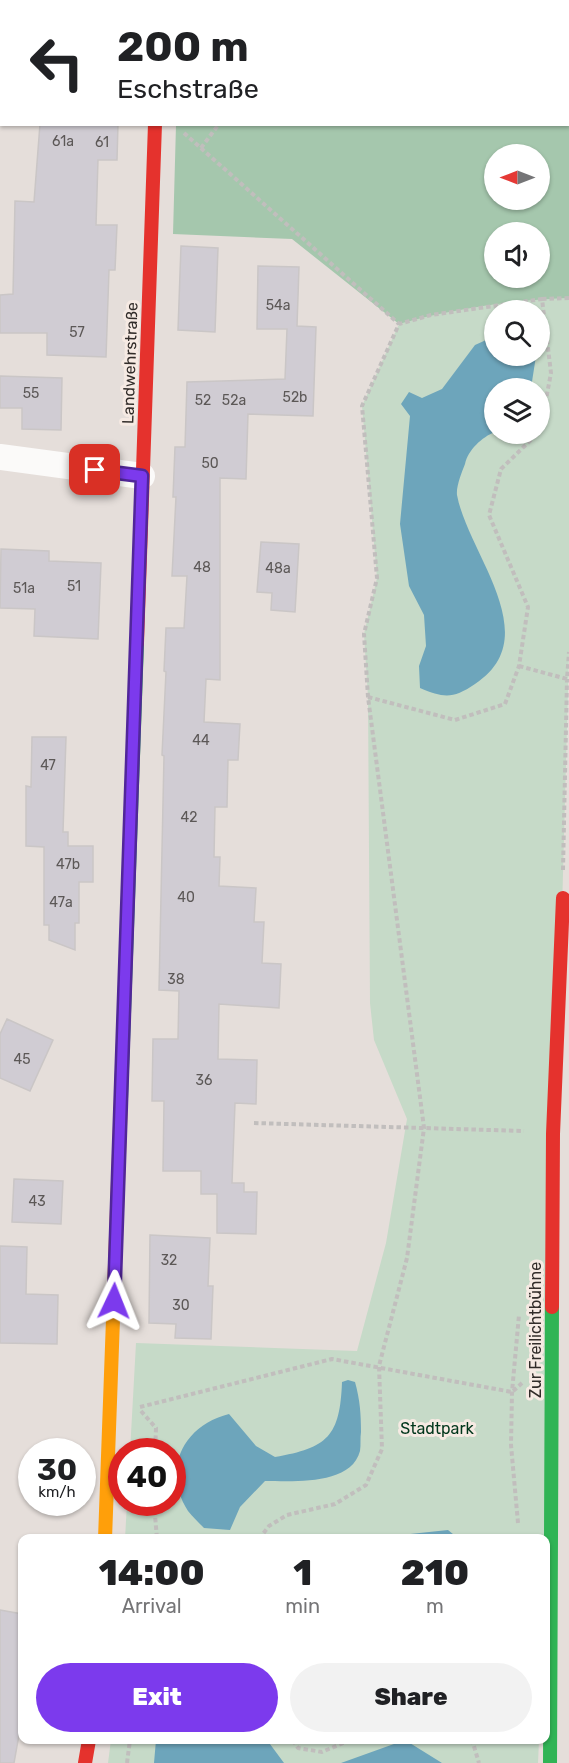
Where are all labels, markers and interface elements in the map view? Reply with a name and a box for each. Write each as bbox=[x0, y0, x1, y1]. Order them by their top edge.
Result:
text: 200 m bbox=[117, 22, 249, 72]
icon: left bbox=[18, 24, 96, 102]
text: Eschstraße bbox=[117, 73, 259, 105]
house number: 61a bbox=[52, 133, 74, 150]
house number: 61 bbox=[95, 134, 109, 151]
north arrow bbox=[484, 144, 550, 210]
map controls bbox=[484, 144, 550, 444]
button: sound bbox=[484, 222, 550, 288]
house number: 54a bbox=[266, 297, 290, 314]
button: search bbox=[484, 300, 550, 366]
street label: Landwehrstraße bbox=[118, 302, 142, 424]
house number: 57 bbox=[69, 324, 85, 341]
button: layers bbox=[484, 378, 550, 444]
house number: 55 bbox=[23, 385, 39, 402]
house number: 52b bbox=[283, 389, 307, 406]
house number: 52 bbox=[195, 392, 211, 409]
house number: 52a bbox=[222, 392, 246, 409]
pin bbox=[69, 444, 120, 495]
icon: arrive bbox=[78, 453, 111, 486]
house number: 50 bbox=[201, 455, 219, 472]
house number: 48 bbox=[193, 559, 211, 576]
house number: 48a bbox=[265, 560, 291, 577]
house number: 51 bbox=[67, 578, 81, 595]
house number: 51a bbox=[13, 580, 35, 597]
house number: 44 bbox=[192, 732, 210, 749]
house number: 47 bbox=[40, 757, 56, 774]
house number: 42 bbox=[181, 809, 197, 826]
house number: 47b bbox=[56, 856, 80, 873]
house number: 40 bbox=[177, 889, 195, 906]
house number: 47a bbox=[49, 894, 73, 911]
house number: 38 bbox=[167, 971, 185, 988]
house number: 45 bbox=[13, 1051, 31, 1068]
house number: 36 bbox=[196, 1072, 212, 1089]
house number: 43 bbox=[28, 1193, 46, 1210]
house number: 32 bbox=[161, 1252, 177, 1269]
street label: Zur Freilichtbühne bbox=[526, 1262, 545, 1398]
position arrow bbox=[82, 1269, 146, 1333]
house number: 30 bbox=[172, 1297, 190, 1314]
park label: Stadtpark bbox=[400, 1419, 474, 1438]
speed limit sign: 40 bbox=[108, 1438, 186, 1516]
text: 30 bbox=[37, 1452, 77, 1488]
text: km/h bbox=[38, 1483, 76, 1501]
text: 14:00 bbox=[99, 1551, 205, 1594]
text: 1 bbox=[293, 1551, 312, 1594]
text: 210 bbox=[401, 1551, 469, 1594]
text: Arrival bbox=[122, 1594, 182, 1618]
text: min bbox=[285, 1594, 320, 1618]
text: m bbox=[426, 1594, 444, 1618]
button: Exit bbox=[36, 1663, 278, 1732]
button: Share bbox=[290, 1663, 532, 1732]

